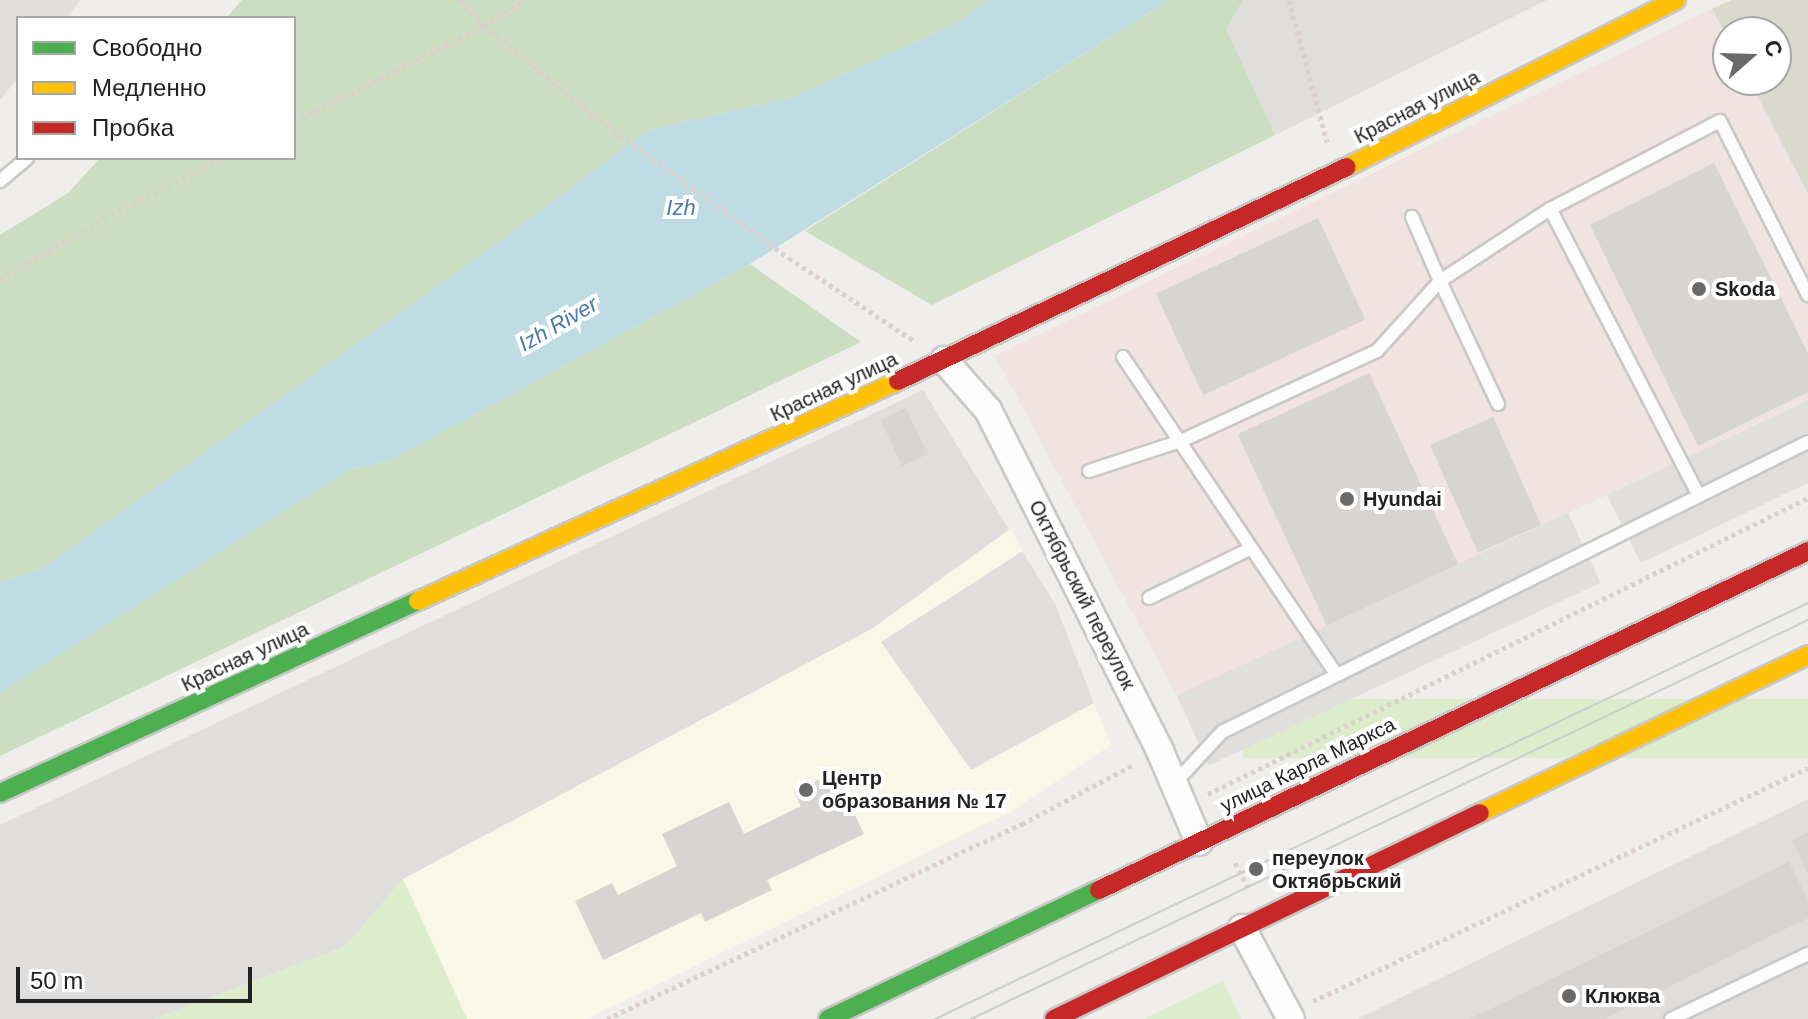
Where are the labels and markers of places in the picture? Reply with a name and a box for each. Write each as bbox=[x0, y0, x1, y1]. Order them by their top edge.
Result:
place label: Skoda bbox=[1715, 277, 1775, 301]
marker: Skoda bbox=[1690, 280, 1708, 298]
place label: Hyundai bbox=[1363, 487, 1442, 511]
marker: Hyundai bbox=[1338, 490, 1356, 508]
place label: Центр образования № 17 bbox=[822, 766, 1007, 813]
marker: Центр образования № 17 bbox=[797, 781, 815, 799]
place label: переулок Октябрьский bbox=[1272, 846, 1402, 893]
marker: переулок Октябрьский bbox=[1247, 860, 1265, 878]
place label: Клюква bbox=[1585, 984, 1660, 1008]
marker: Клюква bbox=[1560, 987, 1578, 1005]

